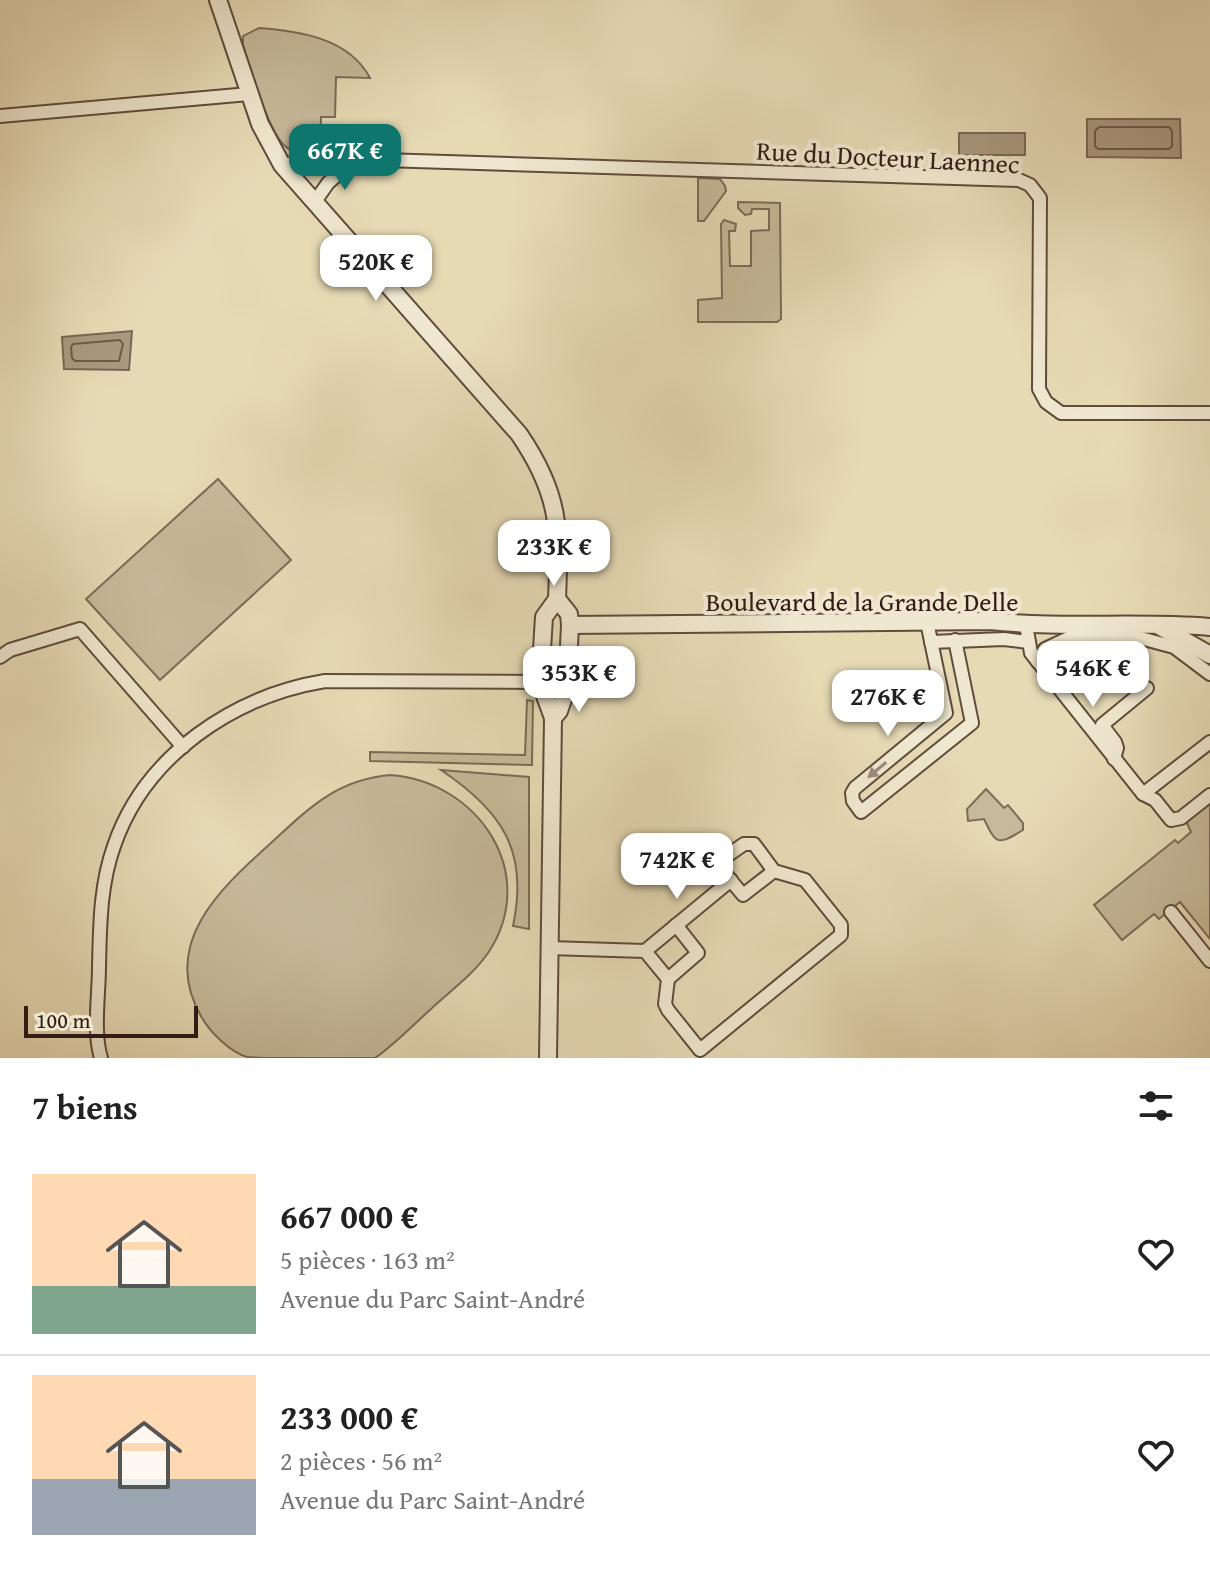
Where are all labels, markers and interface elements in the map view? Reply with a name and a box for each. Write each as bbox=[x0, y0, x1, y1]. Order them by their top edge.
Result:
pin: 667K € bbox=[280, 124, 410, 192]
text: 667K € bbox=[307, 130, 383, 169]
street label: Rue du Docteur Laennec bbox=[756, 131, 1020, 183]
pin: 520K € bbox=[311, 235, 441, 303]
text: 520K € bbox=[338, 241, 414, 280]
pin: 233K € bbox=[489, 520, 619, 588]
text: 233K € bbox=[516, 526, 592, 565]
street label: Boulevard de la Grande Delle bbox=[706, 582, 1018, 621]
pin: 546K € bbox=[1028, 641, 1158, 709]
pin: 353K € bbox=[514, 646, 644, 714]
text: 546K € bbox=[1055, 647, 1131, 686]
text: 353K € bbox=[541, 652, 617, 691]
pin: 276K € bbox=[823, 670, 953, 738]
text: 276K € bbox=[850, 676, 926, 715]
one-way arrow bbox=[867, 761, 887, 778]
pin: 742K € bbox=[612, 833, 742, 901]
text: 742K € bbox=[639, 839, 715, 878]
scale bar bbox=[24, 1002, 198, 1038]
text: 100 m bbox=[36, 1004, 91, 1036]
text: 7 biens bbox=[32, 1082, 138, 1131]
icon: filters bbox=[1134, 1084, 1178, 1128]
text: 667 000 € bbox=[280, 1191, 418, 1240]
icon: home bbox=[96, 1206, 192, 1302]
icon: heart bbox=[1134, 1232, 1178, 1276]
text: 5 pièces · 163 m² bbox=[280, 1240, 455, 1279]
text: Avenue du Parc Saint-André bbox=[280, 1279, 585, 1318]
text: 233 000 € bbox=[280, 1392, 418, 1441]
icon: home bbox=[96, 1407, 192, 1503]
icon: heart bbox=[1134, 1433, 1178, 1477]
text: 2 pièces · 56 m² bbox=[280, 1441, 442, 1480]
text: Avenue du Parc Saint-André bbox=[280, 1480, 585, 1519]

